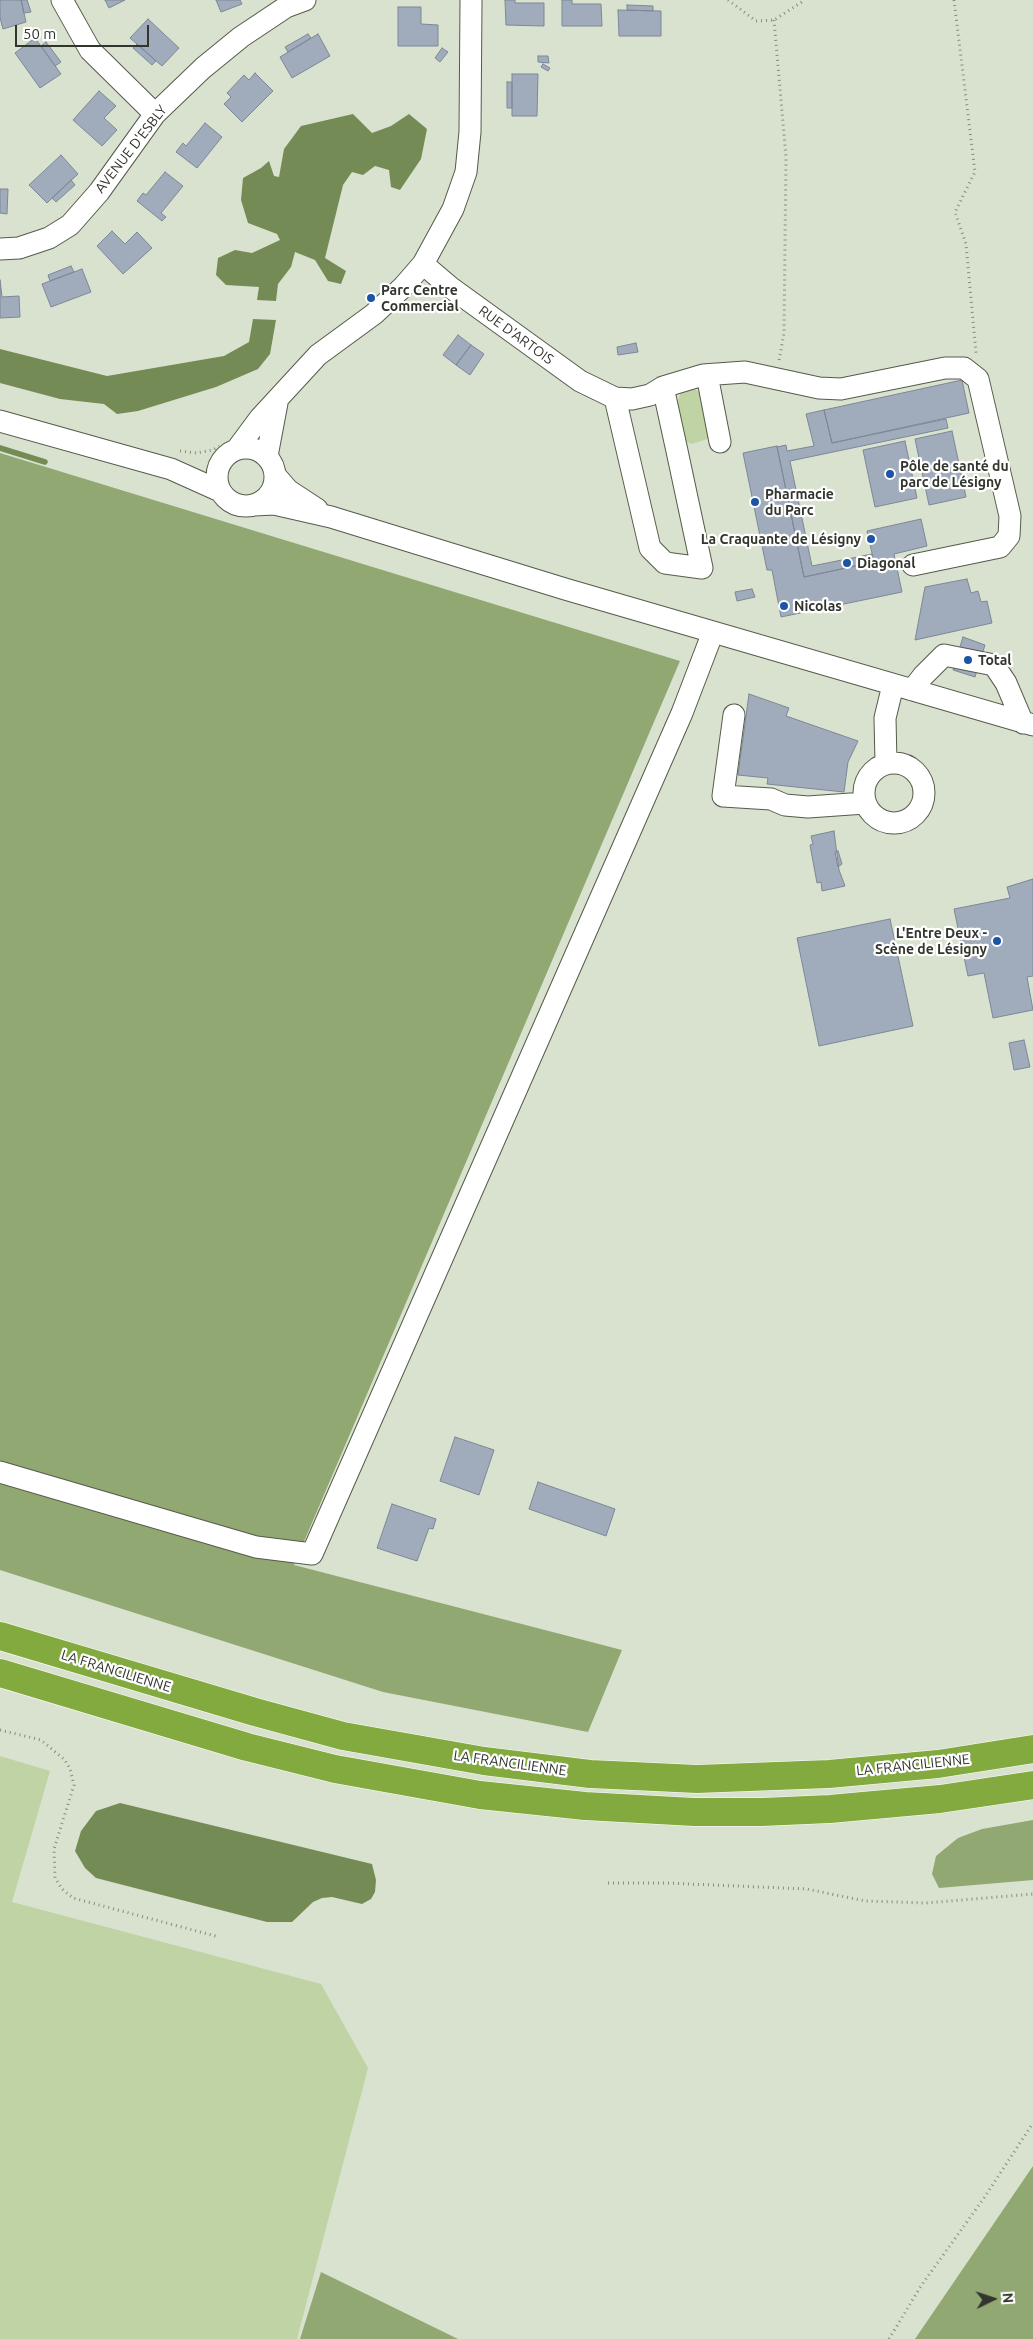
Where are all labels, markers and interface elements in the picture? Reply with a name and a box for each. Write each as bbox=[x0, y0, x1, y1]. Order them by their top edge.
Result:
scale bar bbox=[18, 15, 151, 47]
text: 50 m bbox=[23, 25, 56, 42]
street label: AVENUE D'ESBLY bbox=[92, 102, 170, 196]
place label: Parc Centre Commercial bbox=[381, 282, 459, 314]
marker: Parc Centre Commercial bbox=[365, 292, 377, 304]
street label: RUE D'ARTOIS bbox=[475, 302, 557, 368]
place label: Pôle de santé du parc de Lésigny bbox=[900, 458, 1009, 491]
marker: Pôle de santé du parc de Lésigny bbox=[884, 468, 896, 480]
place label: Pharmacie du Parc bbox=[765, 486, 834, 518]
marker: Pharmacie du Parc bbox=[749, 496, 761, 508]
place label: La Craquante de Lésigny bbox=[701, 531, 861, 547]
marker: La Craquante de Lésigny bbox=[865, 533, 877, 545]
place label: Diagonal bbox=[857, 555, 915, 571]
marker: Diagonal bbox=[841, 557, 853, 569]
place label: Nicolas bbox=[794, 598, 842, 614]
marker: Nicolas bbox=[778, 600, 790, 612]
place label: Total bbox=[978, 652, 1012, 668]
marker: Total bbox=[962, 654, 974, 666]
place label: L'Entre Deux - Scène de Lésigny bbox=[875, 925, 987, 958]
marker: L'Entre Deux - Scène de Lésigny bbox=[991, 935, 1003, 947]
street label: LA FRANCILIENNE bbox=[59, 1646, 173, 1696]
street label: LA FRANCILIENNE bbox=[452, 1747, 568, 1779]
street label: LA FRANCILIENNE bbox=[855, 1751, 971, 1779]
north arrow bbox=[968, 2274, 1018, 2324]
text: N bbox=[1000, 2292, 1016, 2304]

